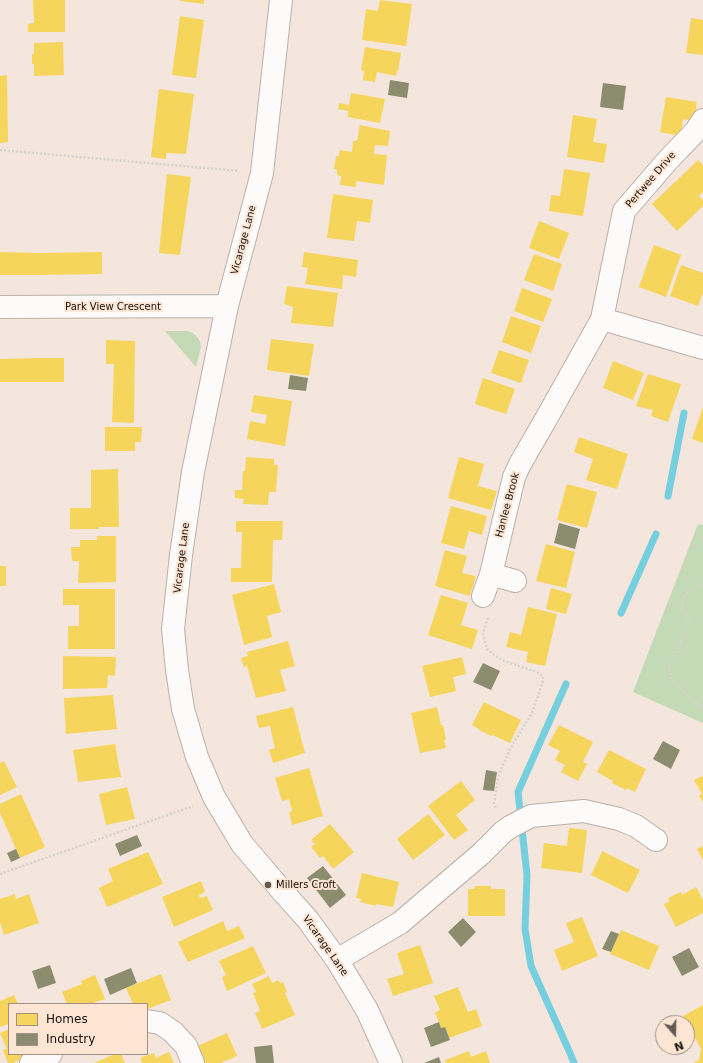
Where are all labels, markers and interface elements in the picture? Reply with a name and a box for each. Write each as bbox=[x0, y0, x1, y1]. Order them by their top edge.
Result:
street label: Pertwee Drive bbox=[623, 150, 679, 210]
street label: Vicarage Lane bbox=[229, 204, 259, 276]
street label: Park View Crescent bbox=[65, 301, 161, 313]
street label: Hanlee Brook bbox=[494, 471, 522, 539]
street label: Vicarage Lane bbox=[172, 522, 192, 594]
place label: Millers Croft bbox=[276, 879, 336, 891]
marker: Millers Croft bbox=[263, 880, 273, 890]
street label: Vicarage Lane bbox=[300, 913, 350, 979]
legend bbox=[8, 1003, 148, 1055]
text: Homes bbox=[46, 1012, 88, 1026]
north arrow bbox=[655, 1015, 695, 1055]
text: Industry bbox=[46, 1032, 95, 1046]
text: N bbox=[672, 1038, 685, 1053]

